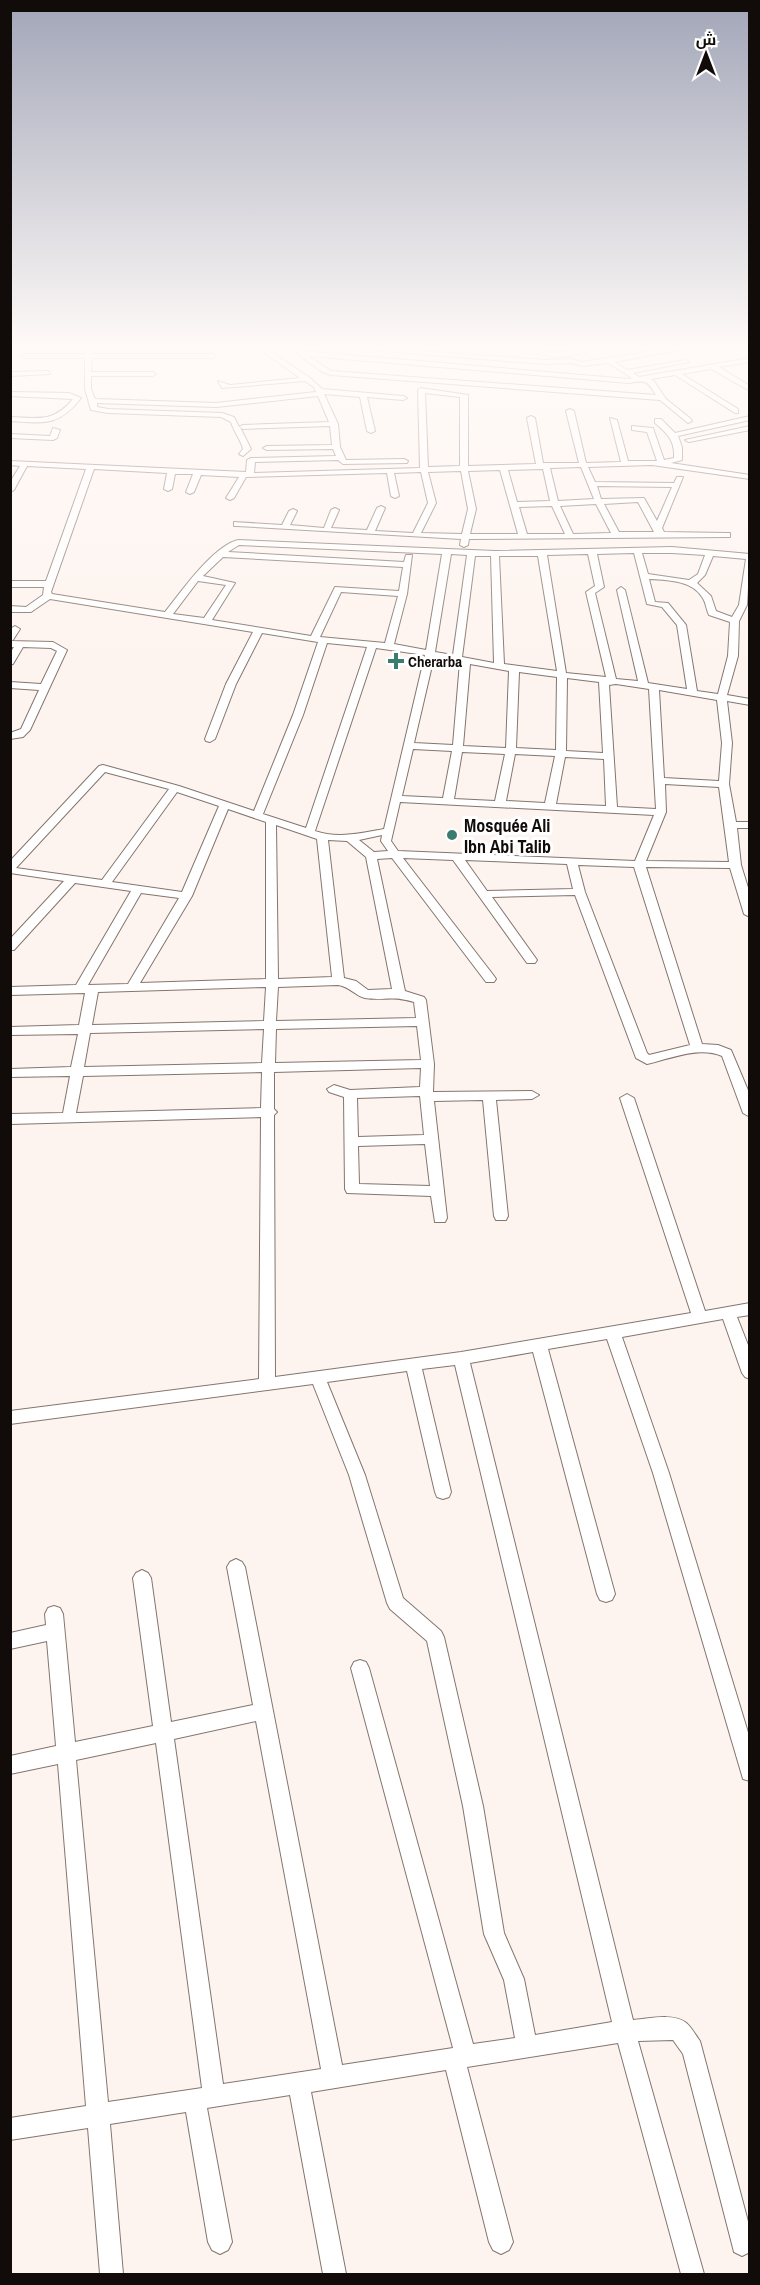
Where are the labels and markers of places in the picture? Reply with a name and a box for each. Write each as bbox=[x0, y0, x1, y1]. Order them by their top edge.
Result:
place label: Cherarba bbox=[408, 651, 462, 672]
marker: Cherarba bbox=[389, 654, 403, 668]
place label: Mosquée Ali Ibn Abi Talib bbox=[464, 813, 551, 859]
marker: Mosquée Ali Ibn Abi Talib bbox=[445, 828, 459, 842]

